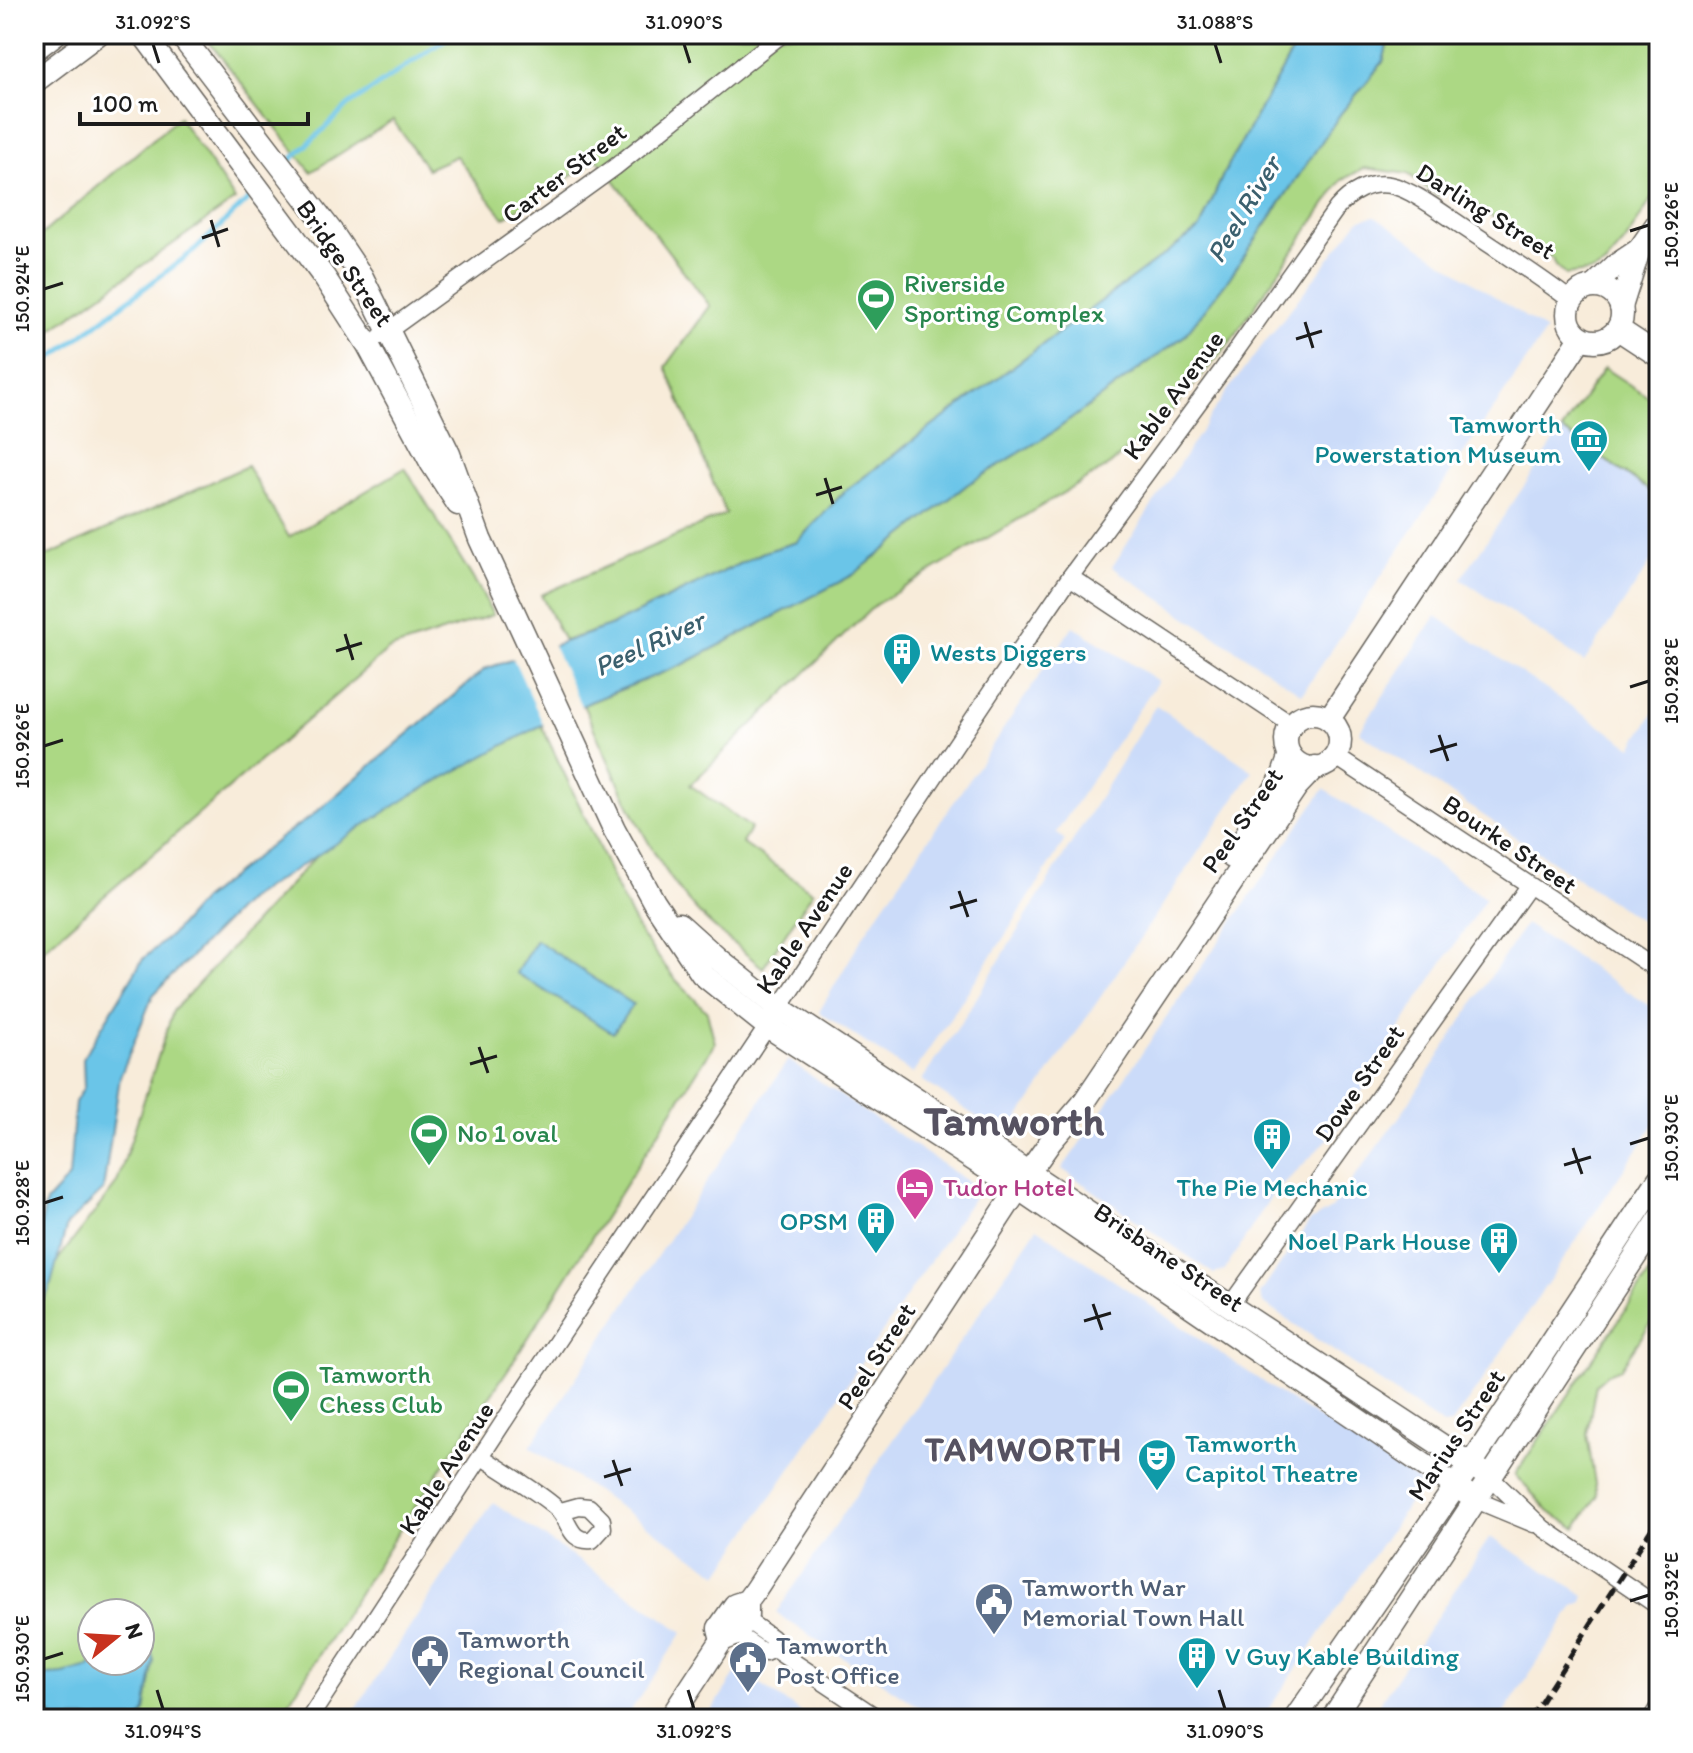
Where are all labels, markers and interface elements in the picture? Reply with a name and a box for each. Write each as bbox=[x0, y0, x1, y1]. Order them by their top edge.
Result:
text: 31.092°S bbox=[115, 10, 191, 34]
text: 31.090°S bbox=[645, 10, 723, 34]
text: 31.088°S bbox=[1177, 10, 1253, 34]
scale bar bbox=[80, 76, 308, 126]
text: 100 m bbox=[92, 89, 158, 118]
street label: Carter Street bbox=[495, 116, 633, 230]
water label: Peel River bbox=[1198, 147, 1289, 268]
street label: Darling Street bbox=[1410, 156, 1562, 267]
text: 150.926°E bbox=[1659, 182, 1683, 268]
street label: Bridge Street bbox=[289, 193, 401, 333]
text: 150.924°E bbox=[10, 246, 34, 332]
place label: Riverside Sporting Complex bbox=[904, 267, 1104, 329]
sports icon: Riverside Sporting Complex bbox=[855, 277, 897, 332]
street label: Kable Avenue bbox=[1115, 324, 1231, 466]
place label: Tamworth Powerstation Museum bbox=[1315, 408, 1561, 470]
museum icon: Tamworth Powerstation Museum bbox=[1568, 418, 1610, 473]
water label: Peel River bbox=[588, 601, 712, 683]
building icon: Wests Diggers bbox=[881, 631, 923, 686]
place label: Wests Diggers bbox=[930, 636, 1087, 668]
text: 150.928°E bbox=[1659, 638, 1683, 724]
text: 150.926°E bbox=[10, 703, 34, 789]
street label: Peel Street bbox=[1194, 761, 1290, 879]
street label: Bourke Street bbox=[1437, 787, 1584, 901]
street label: Kable Avenue bbox=[748, 856, 860, 1000]
street label: Dowe Street bbox=[1307, 1018, 1411, 1148]
text: 150.930°E bbox=[1659, 1094, 1683, 1182]
district label: Tamworth bbox=[923, 1095, 1105, 1146]
sports icon: No 1 oval bbox=[408, 1112, 450, 1167]
building icon: The Pie Mechanic bbox=[1251, 1116, 1293, 1171]
place label: No 1 oval bbox=[457, 1117, 558, 1149]
text: 150.928°E bbox=[10, 1160, 34, 1246]
hotel icon: Tudor Hotel bbox=[894, 1166, 936, 1221]
place label: Tudor Hotel bbox=[943, 1171, 1074, 1203]
place label: The Pie Mechanic bbox=[1176, 1171, 1368, 1203]
street label: Brisbane Street bbox=[1088, 1195, 1250, 1319]
building icon: OPSM bbox=[855, 1200, 897, 1255]
place label: OPSM bbox=[779, 1205, 848, 1237]
building icon: Noel Park House bbox=[1478, 1220, 1520, 1275]
place label: Noel Park House bbox=[1288, 1225, 1471, 1257]
street label: Peel Street bbox=[830, 1296, 923, 1416]
place label: Tamworth Chess Club bbox=[319, 1358, 443, 1420]
street label: Marius Street bbox=[1400, 1363, 1512, 1507]
sports icon: Tamworth Chess Club bbox=[270, 1368, 312, 1423]
street label: Kable Avenue bbox=[391, 1396, 501, 1540]
place label: Tamworth Capitol Theatre bbox=[1185, 1427, 1358, 1489]
district label: TAMWORTH bbox=[924, 1429, 1123, 1470]
theatre icon: Tamworth Capitol Theatre bbox=[1136, 1437, 1178, 1492]
text: 150.932°E bbox=[1659, 1552, 1683, 1638]
place label: Tamworth War Memorial Town Hall bbox=[1022, 1571, 1244, 1633]
public building icon: Tamworth War Memorial Town Hall bbox=[973, 1581, 1015, 1636]
north arrow bbox=[76, 1597, 156, 1677]
text: 150.930°E bbox=[10, 1615, 34, 1703]
text: N bbox=[119, 1620, 150, 1642]
place label: Tamworth Regional Council bbox=[458, 1623, 645, 1685]
place label: Tamworth Post Office bbox=[776, 1629, 900, 1691]
public building icon: Tamworth Regional Council bbox=[409, 1633, 451, 1688]
building icon: V Guy Kable Building bbox=[1176, 1635, 1218, 1690]
public building icon: Tamworth Post Office bbox=[727, 1639, 769, 1694]
place label: V Guy Kable Building bbox=[1225, 1640, 1459, 1672]
text: 31.094°S bbox=[124, 1719, 202, 1743]
text: 31.092°S bbox=[656, 1719, 732, 1743]
text: 31.090°S bbox=[1186, 1719, 1264, 1743]

